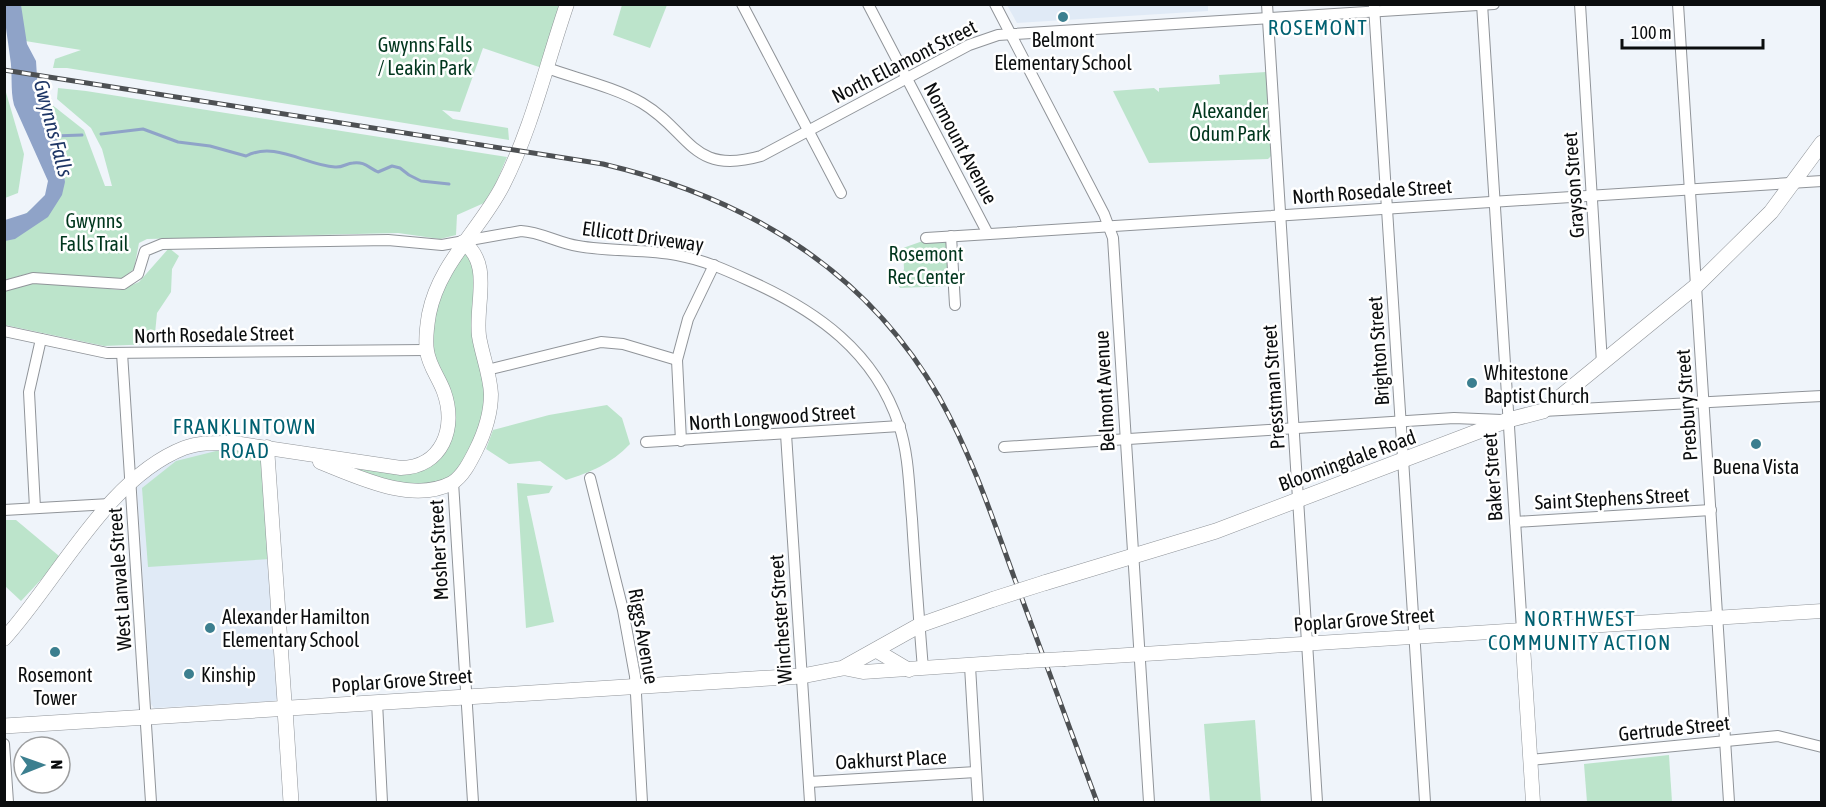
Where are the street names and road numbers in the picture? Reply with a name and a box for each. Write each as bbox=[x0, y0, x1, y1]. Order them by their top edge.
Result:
street label: North Ellamont Street bbox=[828, 14, 980, 107]
street label: Normount Avenue bbox=[919, 78, 1003, 208]
street label: Grayson Street bbox=[1558, 131, 1588, 239]
street label: North Rosedale Street bbox=[1291, 174, 1453, 208]
street label: Ellicott Driveway bbox=[581, 216, 705, 256]
street label: Brighton Street bbox=[1363, 295, 1393, 406]
street label: North Rosedale Street bbox=[134, 321, 294, 347]
street label: Presstman Street bbox=[1257, 324, 1289, 450]
street label: Belmont Avenue bbox=[1089, 330, 1119, 452]
street label: Presbury Street bbox=[1671, 348, 1701, 462]
street label: North Longwood Street bbox=[688, 400, 856, 434]
street label: Bloomingdale Road bbox=[1275, 425, 1419, 495]
street label: Baker Street bbox=[1477, 432, 1507, 522]
street label: Saint Stephens Street bbox=[1534, 482, 1690, 514]
street label: Mosher Street bbox=[424, 499, 452, 601]
street label: West Lanvale Street bbox=[103, 506, 135, 651]
street label: Winchester Street bbox=[764, 554, 796, 684]
street label: Riggs Avenue bbox=[624, 586, 664, 686]
street label: Poplar Grove Street bbox=[1293, 603, 1435, 635]
street label: Poplar Grove Street bbox=[331, 664, 473, 696]
street label: Gertrude Street bbox=[1617, 711, 1731, 745]
street label: Oakhurst Place bbox=[835, 745, 947, 773]

